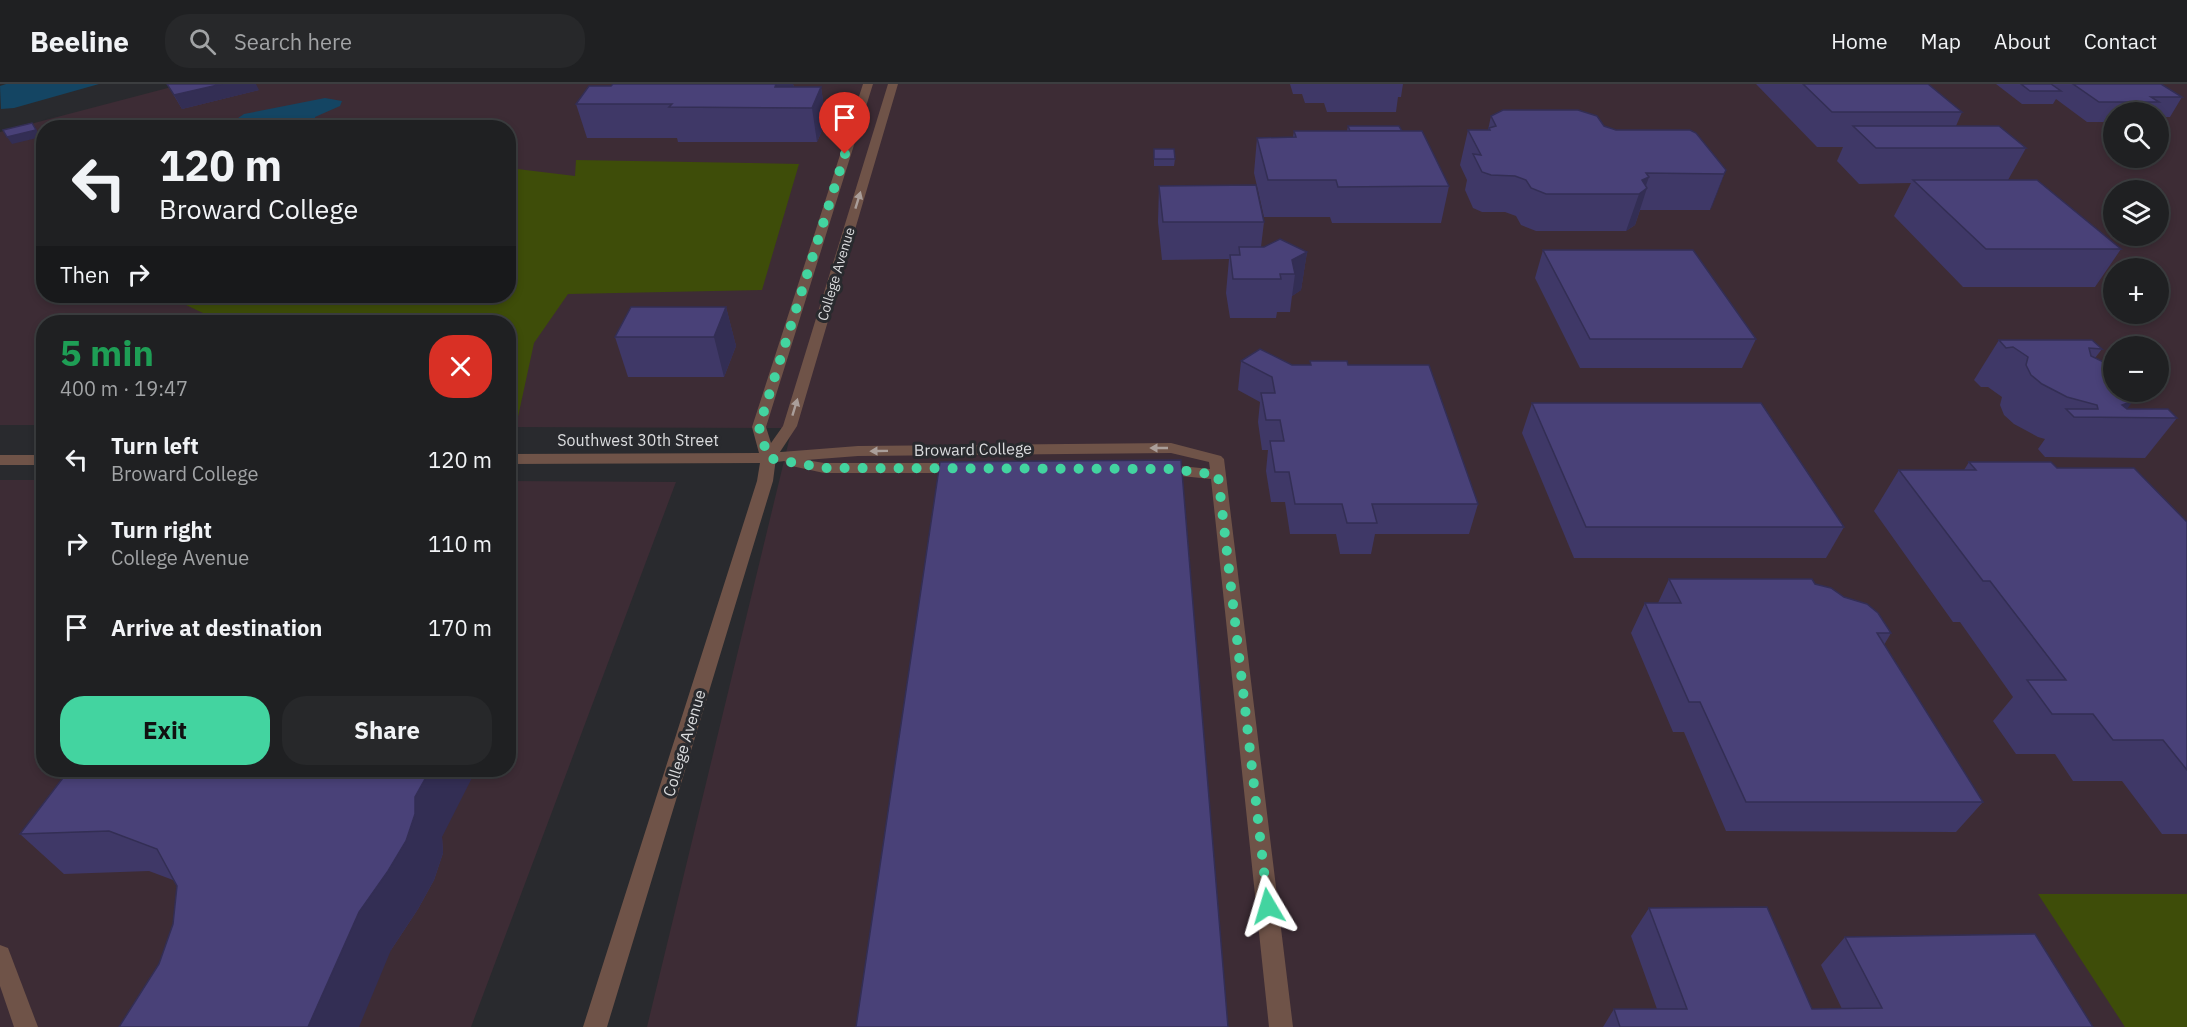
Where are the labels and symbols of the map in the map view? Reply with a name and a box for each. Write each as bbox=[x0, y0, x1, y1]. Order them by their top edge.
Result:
pin bbox=[819, 92, 870, 154]
one-way arrow bbox=[854, 191, 863, 209]
street label: College Avenue bbox=[813, 225, 859, 323]
one-way arrow bbox=[791, 398, 800, 416]
street label: Southwest 30th Street bbox=[557, 430, 719, 450]
street label: Broward College bbox=[914, 438, 1032, 460]
one-way arrow bbox=[1150, 443, 1169, 453]
one-way arrow bbox=[869, 446, 888, 456]
street label: College Avenue bbox=[658, 687, 710, 799]
position arrow bbox=[1236, 874, 1300, 938]

